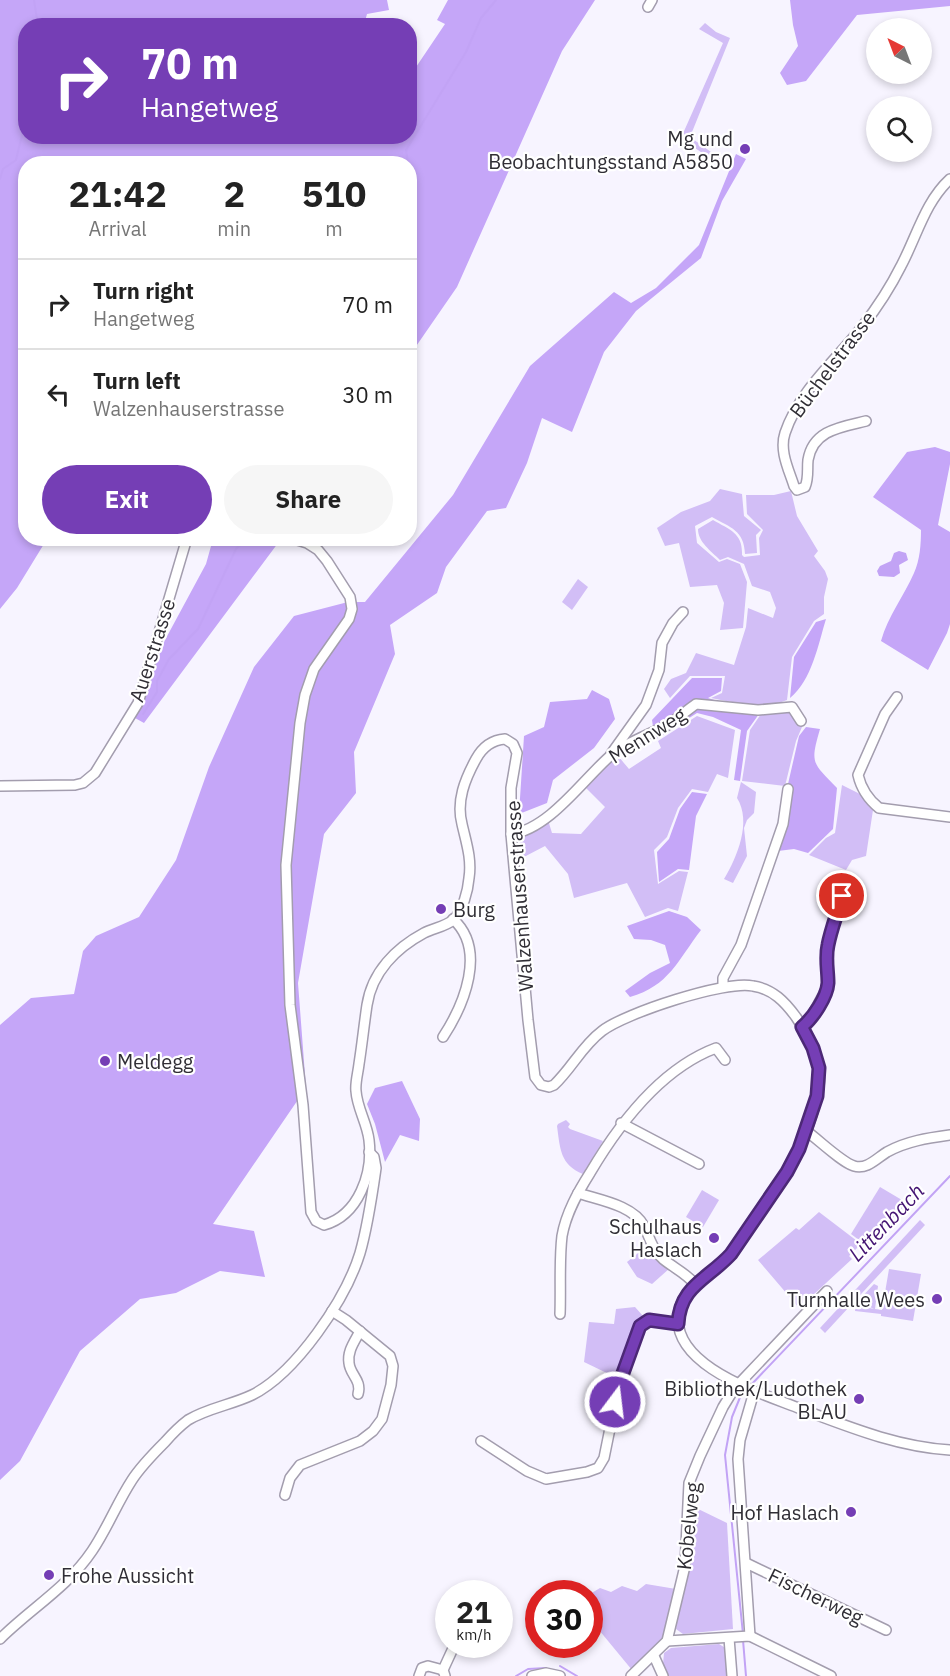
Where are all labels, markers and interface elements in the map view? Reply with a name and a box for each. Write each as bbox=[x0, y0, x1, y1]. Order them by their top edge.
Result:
north arrow bbox=[866, 18, 932, 84]
map controls bbox=[866, 18, 932, 162]
text: 70 m bbox=[141, 36, 239, 91]
icon: right bbox=[42, 42, 120, 120]
text: Hangetweg bbox=[141, 89, 278, 124]
button: search bbox=[866, 96, 932, 162]
place label: Mg und Beobachtungsstand A5850 bbox=[488, 125, 733, 175]
marker: Mg und Beobachtungsstand A5850 bbox=[738, 142, 752, 156]
text: 21:42 bbox=[69, 170, 167, 217]
text: 2 bbox=[223, 170, 245, 217]
text: 510 bbox=[302, 170, 366, 217]
text: Arrival bbox=[89, 215, 147, 242]
text: min bbox=[217, 215, 251, 242]
text: m bbox=[325, 215, 343, 242]
text: Turn right bbox=[93, 276, 194, 305]
icon: right bbox=[42, 288, 75, 321]
text: 70 m bbox=[342, 290, 393, 319]
text: Hangetweg bbox=[93, 305, 194, 332]
street label: Büchelstrasse bbox=[783, 305, 881, 423]
text: Turn left bbox=[93, 366, 181, 395]
icon: left bbox=[42, 378, 75, 411]
text: 30 m bbox=[342, 380, 393, 409]
text: Walzenhauserstrasse bbox=[93, 395, 285, 422]
button: Exit bbox=[42, 465, 212, 534]
button: Share bbox=[224, 465, 393, 534]
street label: Auerstrasse bbox=[123, 595, 181, 705]
street label: Mennweg bbox=[603, 700, 691, 769]
street label: Walzenhauserstrasse bbox=[499, 800, 539, 992]
pin bbox=[816, 870, 867, 921]
icon: arrive bbox=[825, 879, 858, 912]
place label: Burg bbox=[453, 896, 495, 923]
marker: Burg bbox=[434, 902, 448, 916]
place label: Meldegg bbox=[117, 1048, 194, 1075]
marker: Meldegg bbox=[98, 1054, 112, 1068]
water label: Littenbach bbox=[842, 1177, 930, 1267]
place label: Schulhaus Haslach bbox=[609, 1213, 702, 1263]
marker: Schulhaus Haslach bbox=[707, 1231, 721, 1245]
place label: Turnhalle Wees bbox=[787, 1286, 925, 1313]
marker: Turnhalle Wees bbox=[930, 1292, 944, 1306]
position arrow bbox=[583, 1370, 647, 1434]
place label: Bibliothek/Ludothek BLAU bbox=[664, 1375, 847, 1425]
marker: Bibliothek/Ludothek BLAU bbox=[852, 1392, 866, 1406]
street label: Kobelweg bbox=[670, 1480, 706, 1571]
place label: Hof Haslach bbox=[730, 1499, 839, 1526]
marker: Hof Haslach bbox=[844, 1505, 858, 1519]
street label: Fischerweg bbox=[764, 1561, 868, 1631]
place label: Frohe Aussicht bbox=[61, 1562, 194, 1589]
marker: Frohe Aussicht bbox=[42, 1568, 56, 1582]
speed limit sign: 30 bbox=[525, 1580, 603, 1658]
text: 21 bbox=[456, 1592, 492, 1631]
text: km/h bbox=[456, 1625, 492, 1644]

